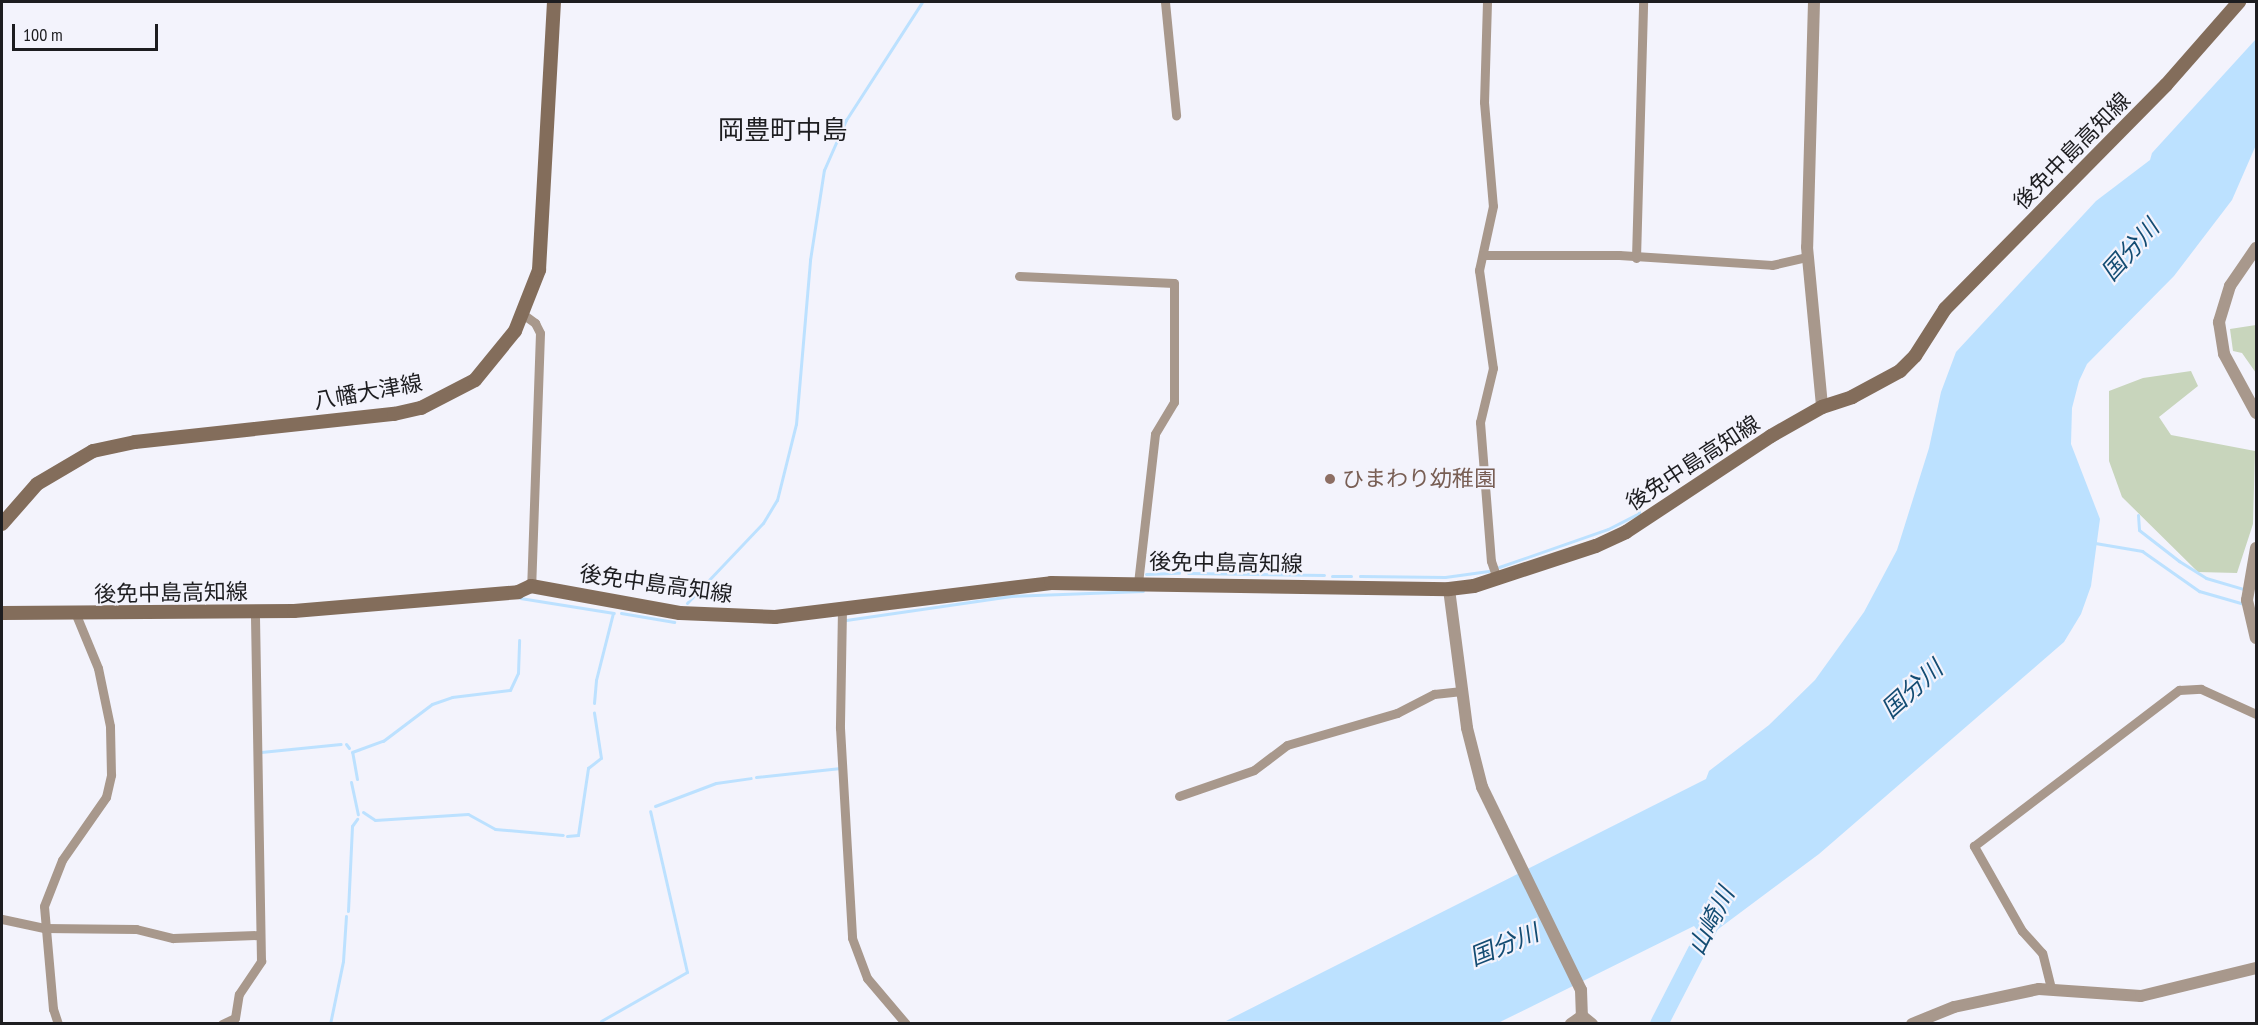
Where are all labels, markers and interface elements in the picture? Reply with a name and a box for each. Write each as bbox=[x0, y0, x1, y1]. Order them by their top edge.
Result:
scale bar bbox=[15, 12, 160, 50]
text: 100 m bbox=[23, 23, 63, 46]
street label: 後免中島高知線 bbox=[2008, 87, 2136, 215]
district label: 岡豊町中島 bbox=[718, 114, 848, 146]
water label: 国分川 bbox=[2095, 214, 2165, 286]
street label: 八幡大津線 bbox=[312, 369, 424, 415]
street label: 後免中島高知線 bbox=[1621, 410, 1765, 516]
place label: ひまわり幼稚園 bbox=[1342, 466, 1496, 492]
marker: ひまわり幼稚園 bbox=[1323, 472, 1337, 486]
street label: 後免中島高知線 bbox=[1149, 548, 1303, 578]
street label: 後免中島高知線 bbox=[578, 560, 734, 608]
street label: 後免中島高知線 bbox=[94, 578, 248, 608]
water label: 国分川 bbox=[1876, 654, 1948, 724]
water label: 山崎川 bbox=[1682, 882, 1740, 960]
water label: 国分川 bbox=[1465, 918, 1543, 972]

